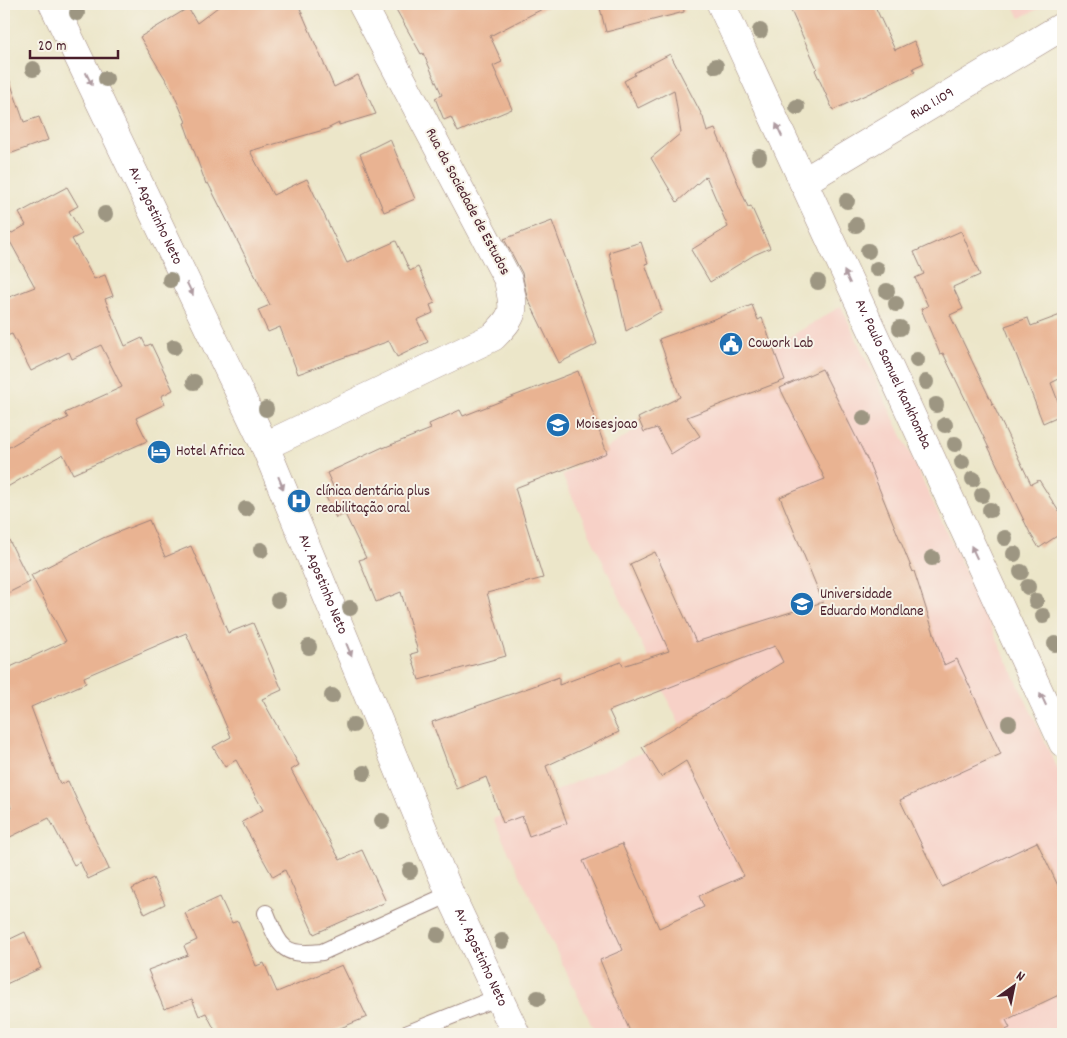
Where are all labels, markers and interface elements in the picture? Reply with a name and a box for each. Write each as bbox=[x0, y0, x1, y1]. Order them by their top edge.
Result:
scale bar bbox=[30, 28, 118, 60]
text: 20 m bbox=[38, 36, 66, 58]
one-way arrow bbox=[85, 72, 93, 86]
street label: Rua 1.109 bbox=[906, 82, 959, 126]
one-way arrow bbox=[775, 123, 783, 137]
street label: Rua da Sociedade de Estudos bbox=[419, 125, 515, 279]
street label: Av. Agostinho Neto bbox=[122, 163, 188, 269]
one-way arrow bbox=[843, 270, 851, 284]
one-way arrow bbox=[186, 282, 194, 296]
street label: Av. Paulo Samuel Kankhomba bbox=[848, 296, 937, 454]
public building icon: Cowork Lab bbox=[718, 331, 744, 357]
place label: Cowork Lab bbox=[748, 333, 813, 355]
school or university icon: Moisesjoao bbox=[545, 412, 571, 438]
place label: Moisesjoao bbox=[576, 414, 638, 436]
hotel icon: Hotel Africa bbox=[146, 439, 172, 465]
place label: Hotel Africa bbox=[176, 441, 245, 463]
one-way arrow bbox=[277, 476, 285, 491]
place label: clínica dentária plus reabilitação oral bbox=[316, 481, 430, 520]
hospital icon: clínica dentária plus reabilitação oral bbox=[286, 488, 312, 514]
street label: Av. Agostinho Neto bbox=[292, 531, 353, 638]
one-way arrow bbox=[970, 545, 978, 559]
place label: Universidade Eduardo Mondlane bbox=[820, 584, 924, 623]
school or university icon: Universidade Eduardo Mondlane bbox=[789, 591, 815, 617]
one-way arrow bbox=[346, 643, 354, 657]
one-way arrow bbox=[1038, 692, 1046, 706]
street label: Av. Agostinho Neto bbox=[447, 904, 513, 1011]
north arrow bbox=[990, 960, 1040, 1010]
text: N bbox=[1012, 967, 1028, 987]

